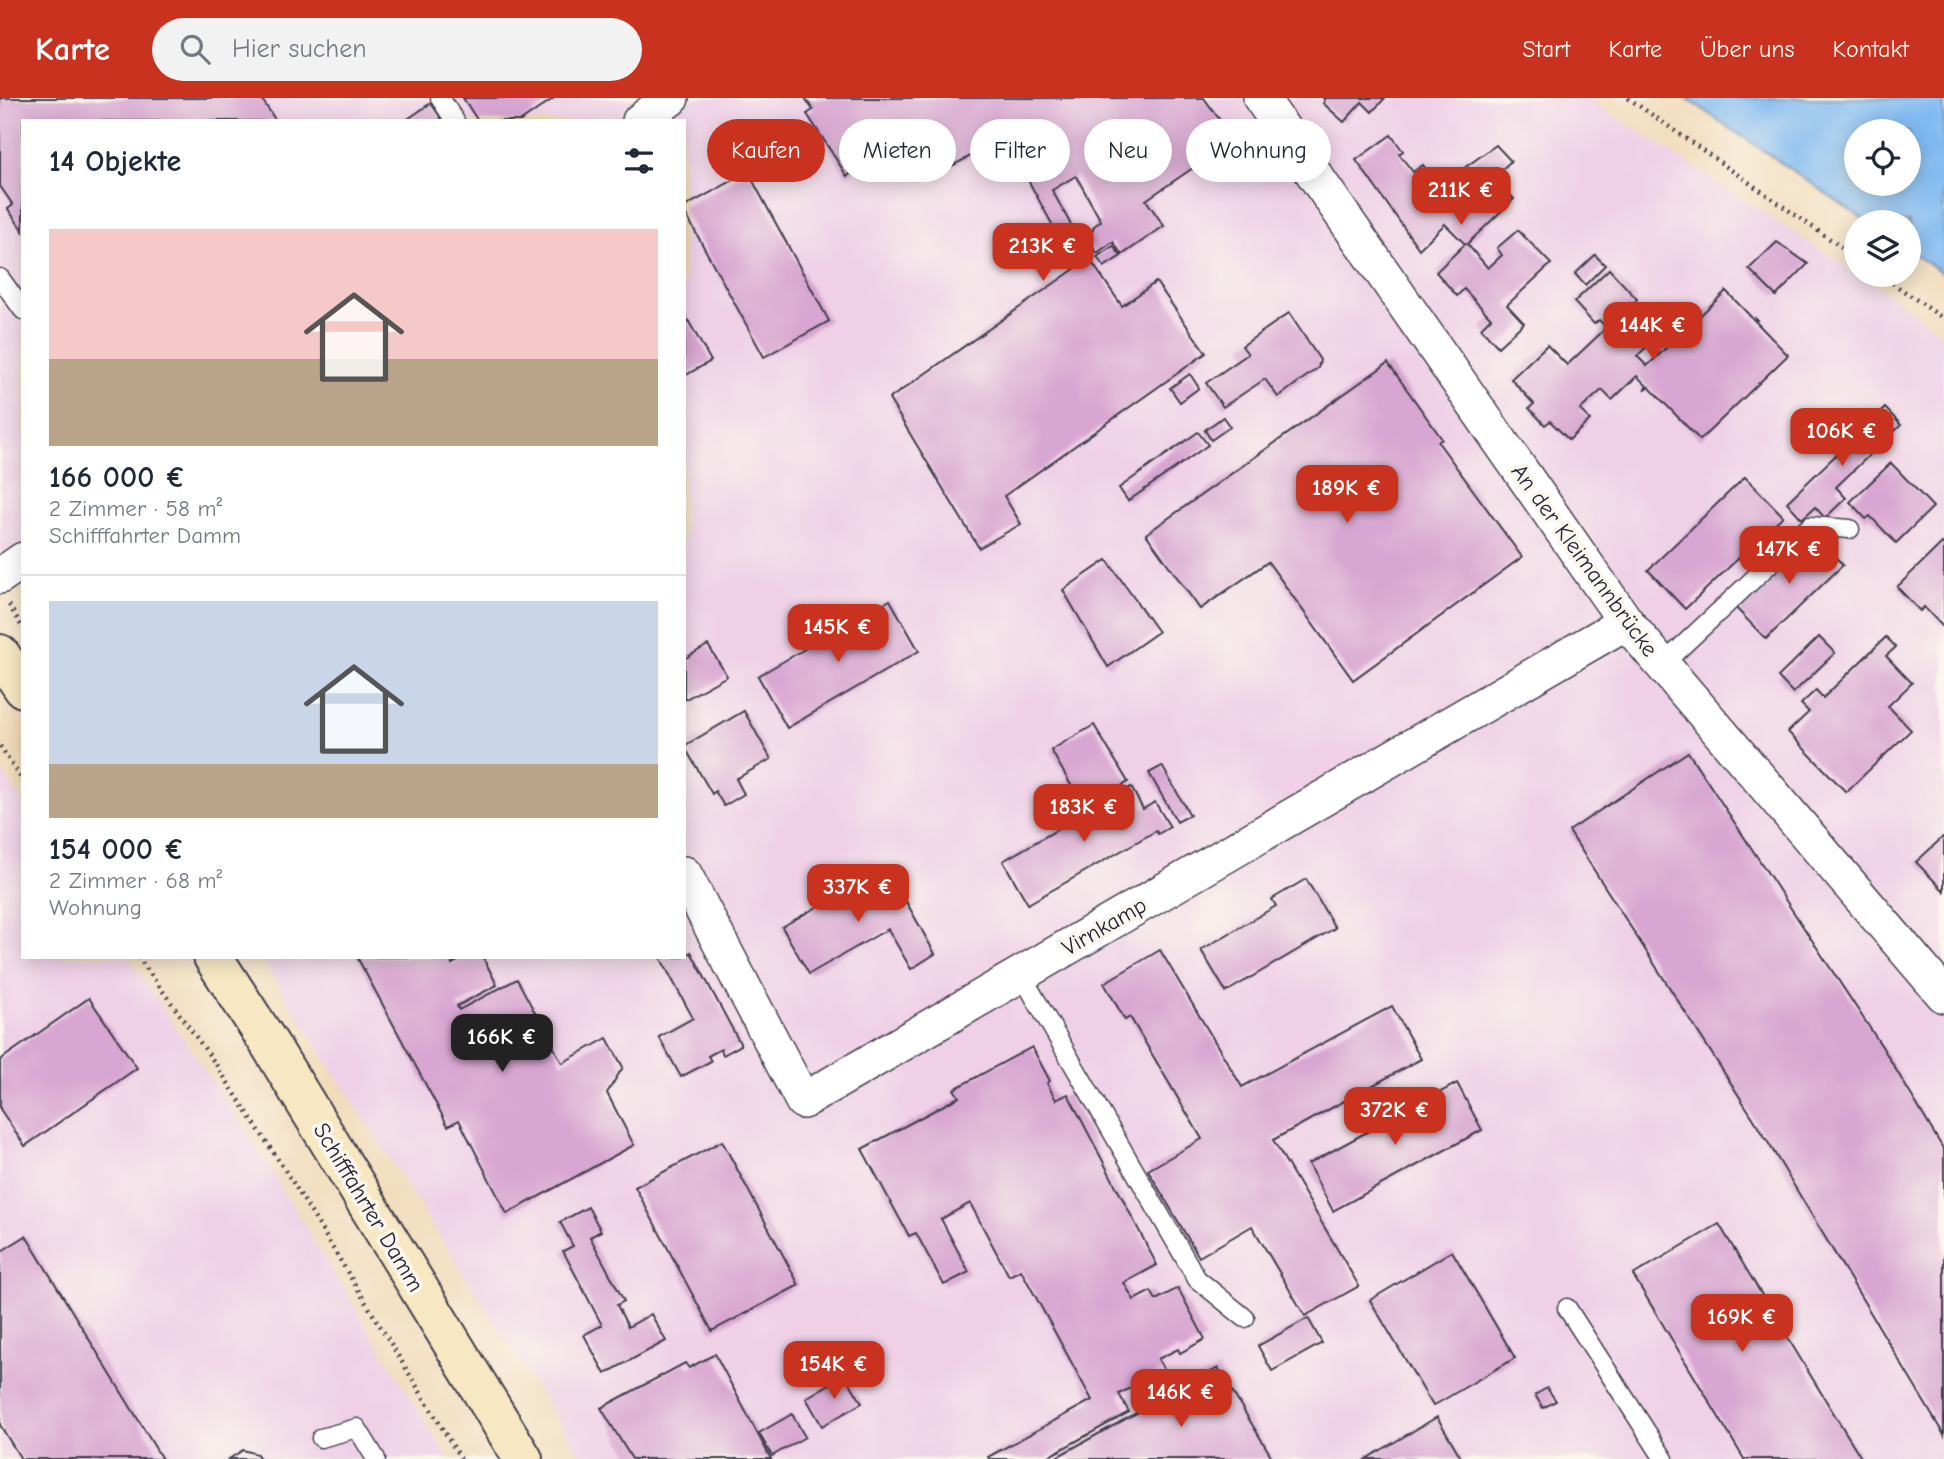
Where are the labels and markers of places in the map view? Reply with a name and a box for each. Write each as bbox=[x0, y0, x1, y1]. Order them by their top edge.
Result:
pin: 211K € bbox=[1404, 167, 1518, 227]
pin: 213K € bbox=[986, 223, 1100, 283]
pin: 144K € bbox=[1596, 302, 1710, 362]
pin: 106K € bbox=[1785, 408, 1899, 468]
pin: 189K € bbox=[1290, 466, 1404, 525]
pin: 147K € bbox=[1732, 526, 1846, 586]
pin: 145K € bbox=[781, 604, 895, 664]
pin: 183K € bbox=[1027, 784, 1141, 844]
pin: 337K € bbox=[801, 864, 915, 924]
pin: 166K € bbox=[445, 1014, 559, 1074]
pin: 372K € bbox=[1338, 1088, 1452, 1147]
pin: 169K € bbox=[1685, 1294, 1799, 1354]
pin: 154K € bbox=[777, 1342, 891, 1401]
pin: 146K € bbox=[1124, 1370, 1238, 1429]

